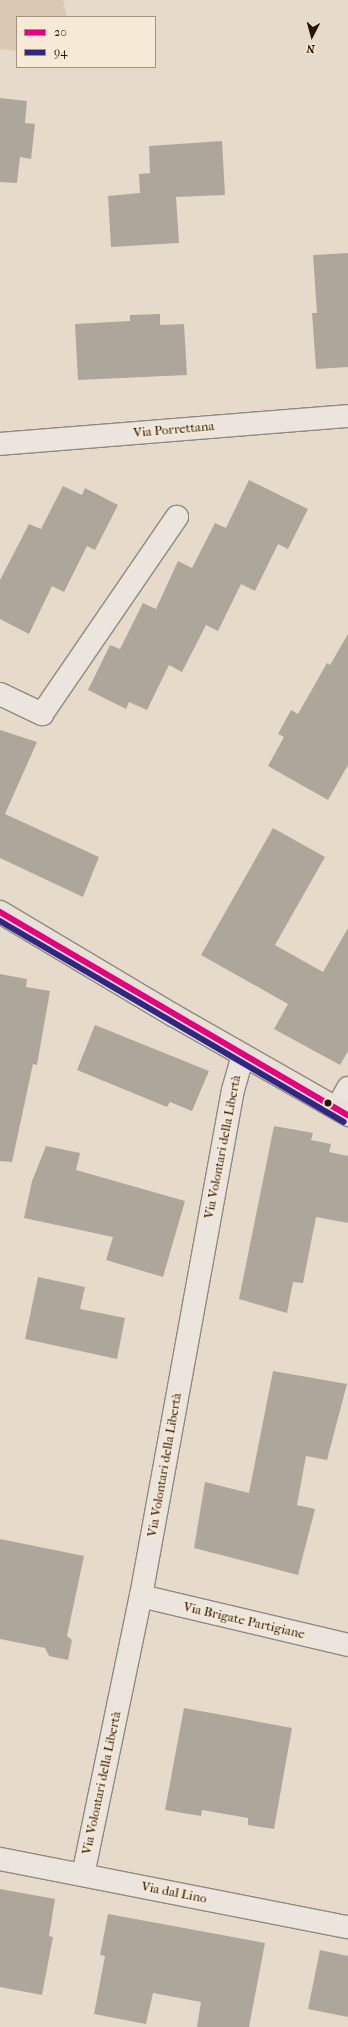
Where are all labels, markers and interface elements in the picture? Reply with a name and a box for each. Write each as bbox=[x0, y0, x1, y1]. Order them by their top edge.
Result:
legend bbox=[16, 16, 156, 68]
north arrow bbox=[292, 16, 332, 56]
text: 20 bbox=[54, 25, 67, 39]
text: N bbox=[306, 42, 316, 55]
text: 94 bbox=[54, 45, 67, 59]
street label: Via Porrettana bbox=[133, 419, 215, 441]
street label: Via Volontari della Libertà bbox=[201, 1074, 245, 1220]
unlabelled marker bbox=[323, 1098, 333, 1108]
street label: Via Volontari della Libertà bbox=[145, 1392, 185, 1538]
street label: Via Brigate Partigiane bbox=[182, 1599, 306, 1643]
street label: Via Volontari della Libertà bbox=[79, 1710, 125, 1856]
street label: Via dal Lino bbox=[140, 1879, 208, 1907]

